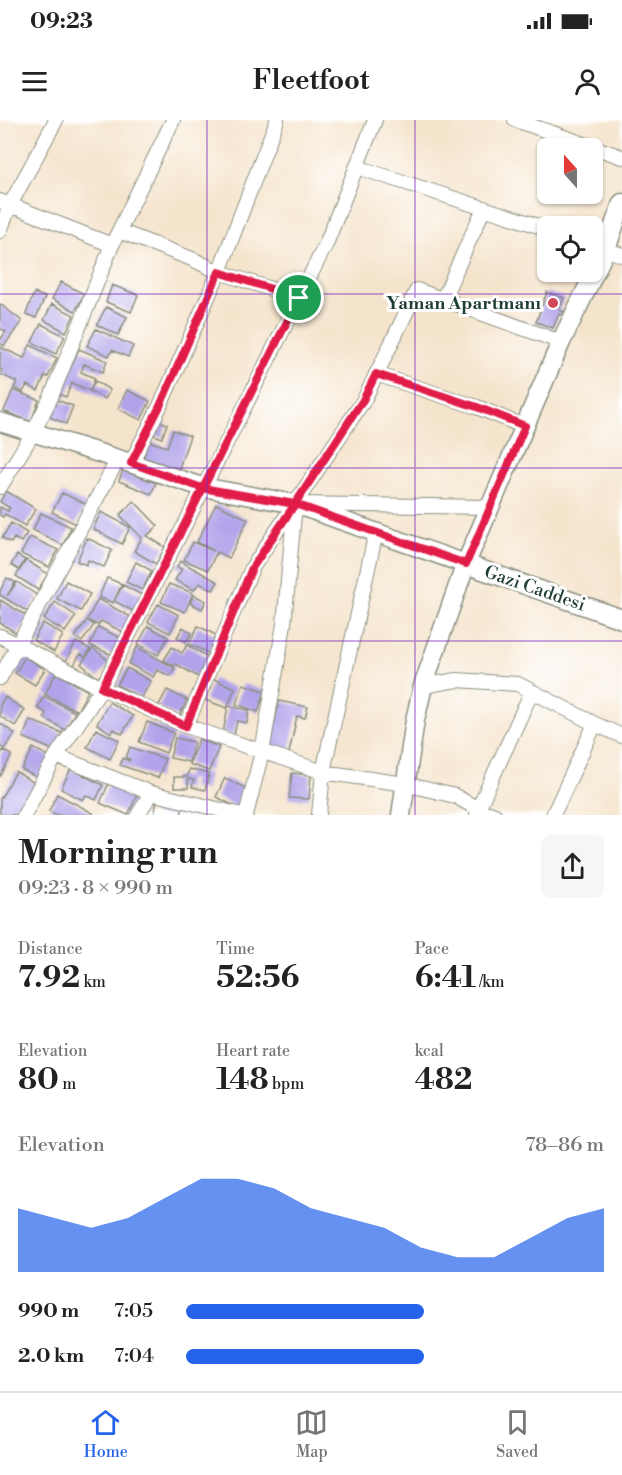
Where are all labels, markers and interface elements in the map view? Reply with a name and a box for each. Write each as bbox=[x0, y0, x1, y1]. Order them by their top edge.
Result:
text: 09:23 bbox=[30, 8, 93, 35]
text: Fleetfoot bbox=[253, 64, 369, 98]
icon: menu bbox=[18, 65, 51, 98]
icon: person bbox=[571, 65, 604, 98]
north arrow bbox=[537, 138, 603, 204]
map controls bbox=[537, 138, 603, 282]
button: locate bbox=[537, 216, 603, 282]
pin bbox=[273, 272, 324, 323]
icon: arrive bbox=[282, 281, 315, 314]
place label: Yaman Apartmanı bbox=[386, 292, 541, 315]
marker: Yaman Apartmanı bbox=[546, 296, 560, 310]
street label: Gazi Caddesi bbox=[481, 560, 589, 617]
text: Morning run bbox=[18, 833, 218, 874]
button: share bbox=[541, 835, 604, 898]
text: 09:23 · 8 × 990 m bbox=[18, 876, 173, 901]
text: Distance bbox=[18, 939, 83, 959]
text: Time bbox=[216, 939, 255, 959]
text: Pace bbox=[415, 939, 449, 959]
text: 7.92 bbox=[18, 959, 80, 997]
text: 52:56 bbox=[216, 959, 299, 997]
text: 6:41 bbox=[415, 959, 476, 997]
text: km bbox=[80, 972, 106, 992]
text: /km bbox=[476, 972, 505, 992]
text: Elevation bbox=[18, 1041, 87, 1061]
text: Heart rate bbox=[216, 1041, 290, 1061]
text: kcal bbox=[415, 1041, 444, 1061]
text: 80 bbox=[18, 1061, 59, 1099]
text: 148 bbox=[216, 1061, 269, 1099]
text: 482 bbox=[415, 1061, 473, 1099]
text: m bbox=[59, 1074, 76, 1094]
text: bpm bbox=[269, 1074, 304, 1094]
text: Elevation bbox=[18, 1133, 105, 1158]
text: 78–86 m bbox=[525, 1133, 604, 1158]
text: 990 m bbox=[18, 1299, 79, 1324]
text: 7:05 bbox=[114, 1299, 153, 1324]
text: 2.0 km bbox=[18, 1344, 84, 1369]
text: 7:04 bbox=[114, 1344, 154, 1369]
tab: Home bbox=[84, 1406, 128, 1462]
tab: Map bbox=[295, 1406, 328, 1462]
tab: Saved bbox=[496, 1406, 538, 1462]

